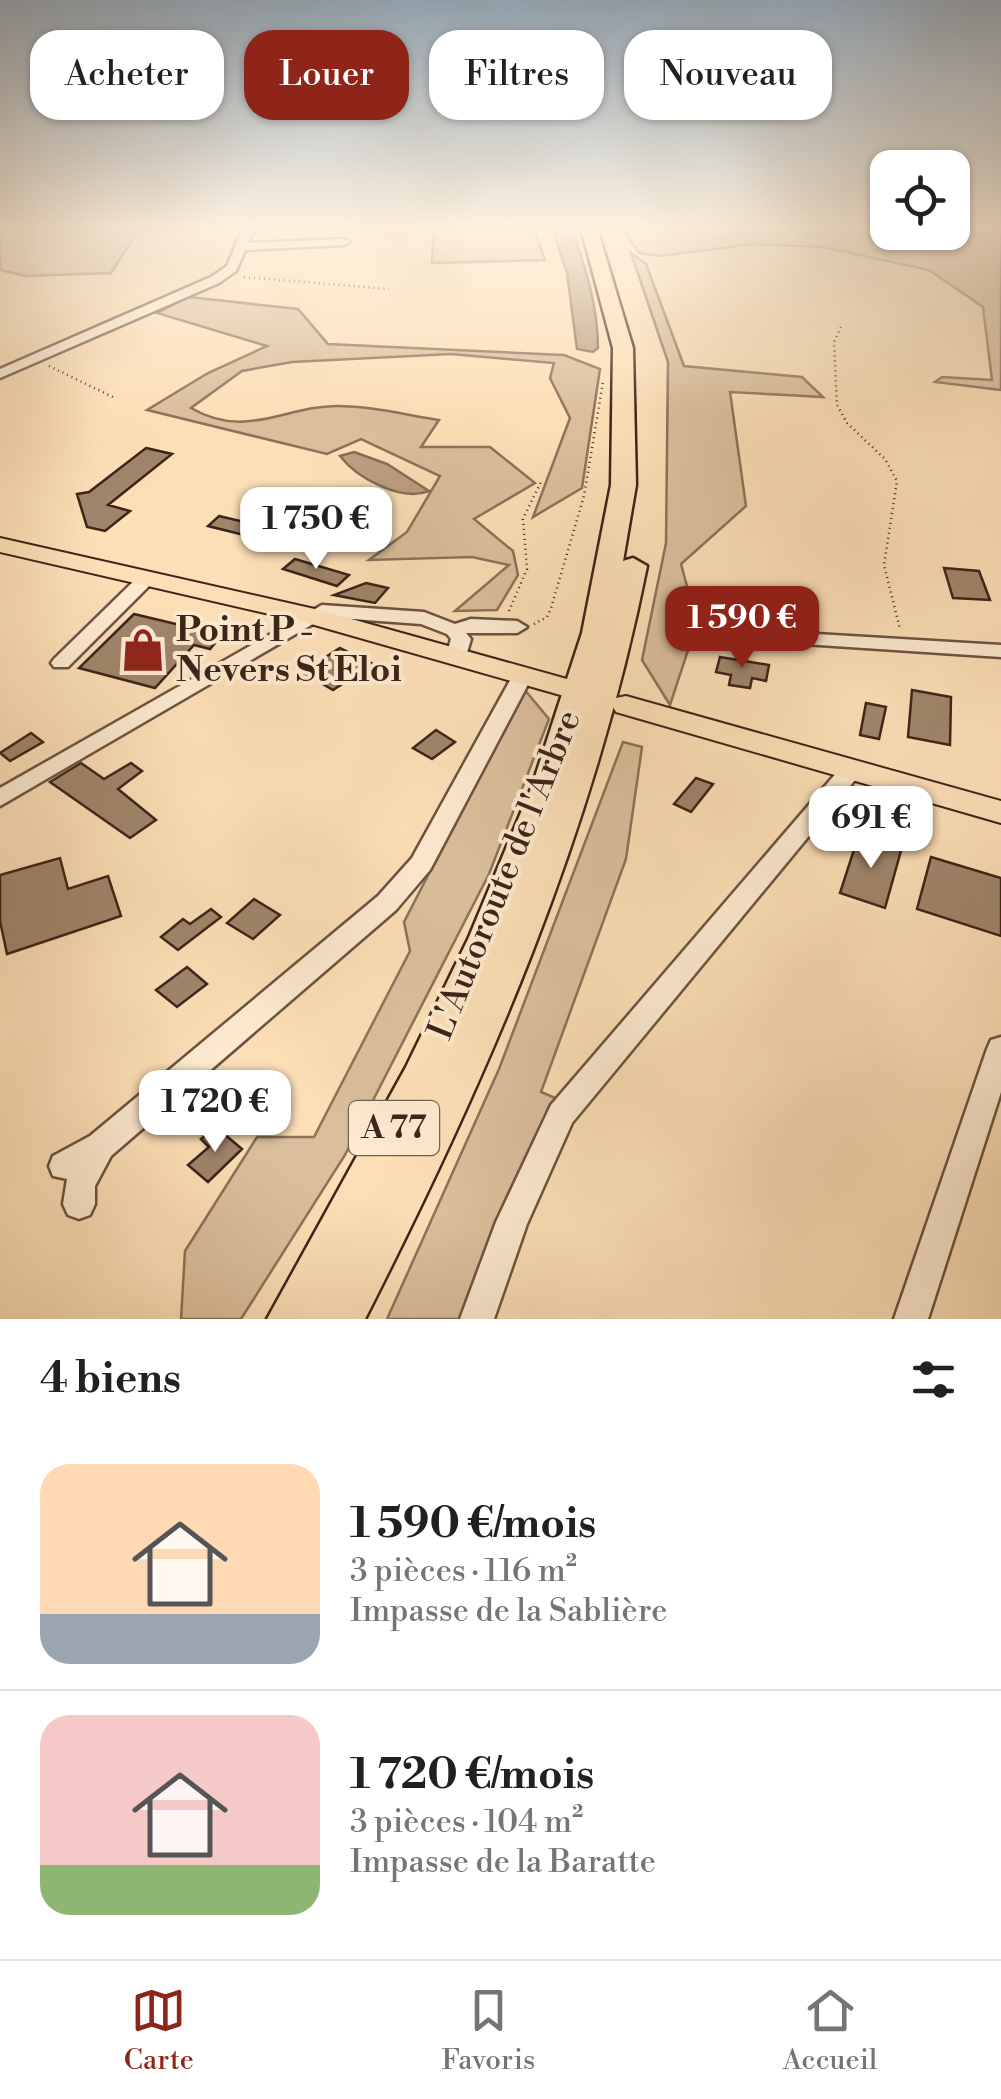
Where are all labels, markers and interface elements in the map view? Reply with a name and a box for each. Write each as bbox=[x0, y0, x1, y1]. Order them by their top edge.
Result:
chip: Acheter bbox=[30, 30, 224, 120]
chip: Louer bbox=[244, 30, 409, 120]
chip: Filtres bbox=[429, 30, 604, 120]
chip: Nouveau bbox=[624, 30, 832, 120]
map controls bbox=[870, 150, 970, 250]
button: locate bbox=[870, 150, 970, 250]
pin: 1 750 € bbox=[224, 487, 408, 572]
text: 1 750 € bbox=[262, 499, 370, 539]
pin: 1 590 € bbox=[650, 586, 834, 671]
text: 1 590 € bbox=[687, 598, 797, 638]
place label: Point P - Nevers St Eloi bbox=[176, 609, 402, 692]
shop icon: Point P - Nevers St Eloi bbox=[119, 626, 167, 674]
street label: L'Autoroute de l'Arbre bbox=[419, 704, 591, 1046]
pin: 691 € bbox=[801, 786, 941, 871]
text: 691 € bbox=[831, 798, 911, 838]
pin: 1 720 € bbox=[123, 1070, 307, 1155]
text: 1 720 € bbox=[161, 1082, 269, 1122]
road number: A 77 bbox=[349, 1101, 439, 1155]
icon: filters bbox=[906, 1352, 961, 1407]
text: 4 biens bbox=[40, 1353, 181, 1406]
text: 1 590 €/mois bbox=[350, 1498, 596, 1551]
icon: home bbox=[120, 1504, 240, 1624]
text: 3 pièces · 116 m² bbox=[350, 1551, 577, 1591]
text: Impasse de la Sablière bbox=[350, 1591, 667, 1631]
text: 1 720 €/mois bbox=[350, 1749, 594, 1802]
icon: home bbox=[120, 1755, 240, 1875]
text: 3 pièces · 104 m² bbox=[350, 1802, 583, 1842]
text: Impasse de la Baratte bbox=[350, 1842, 656, 1882]
tab: Carte bbox=[124, 1983, 194, 2078]
tab: Favoris bbox=[442, 1983, 535, 2078]
tab: Accueil bbox=[783, 1983, 877, 2078]

